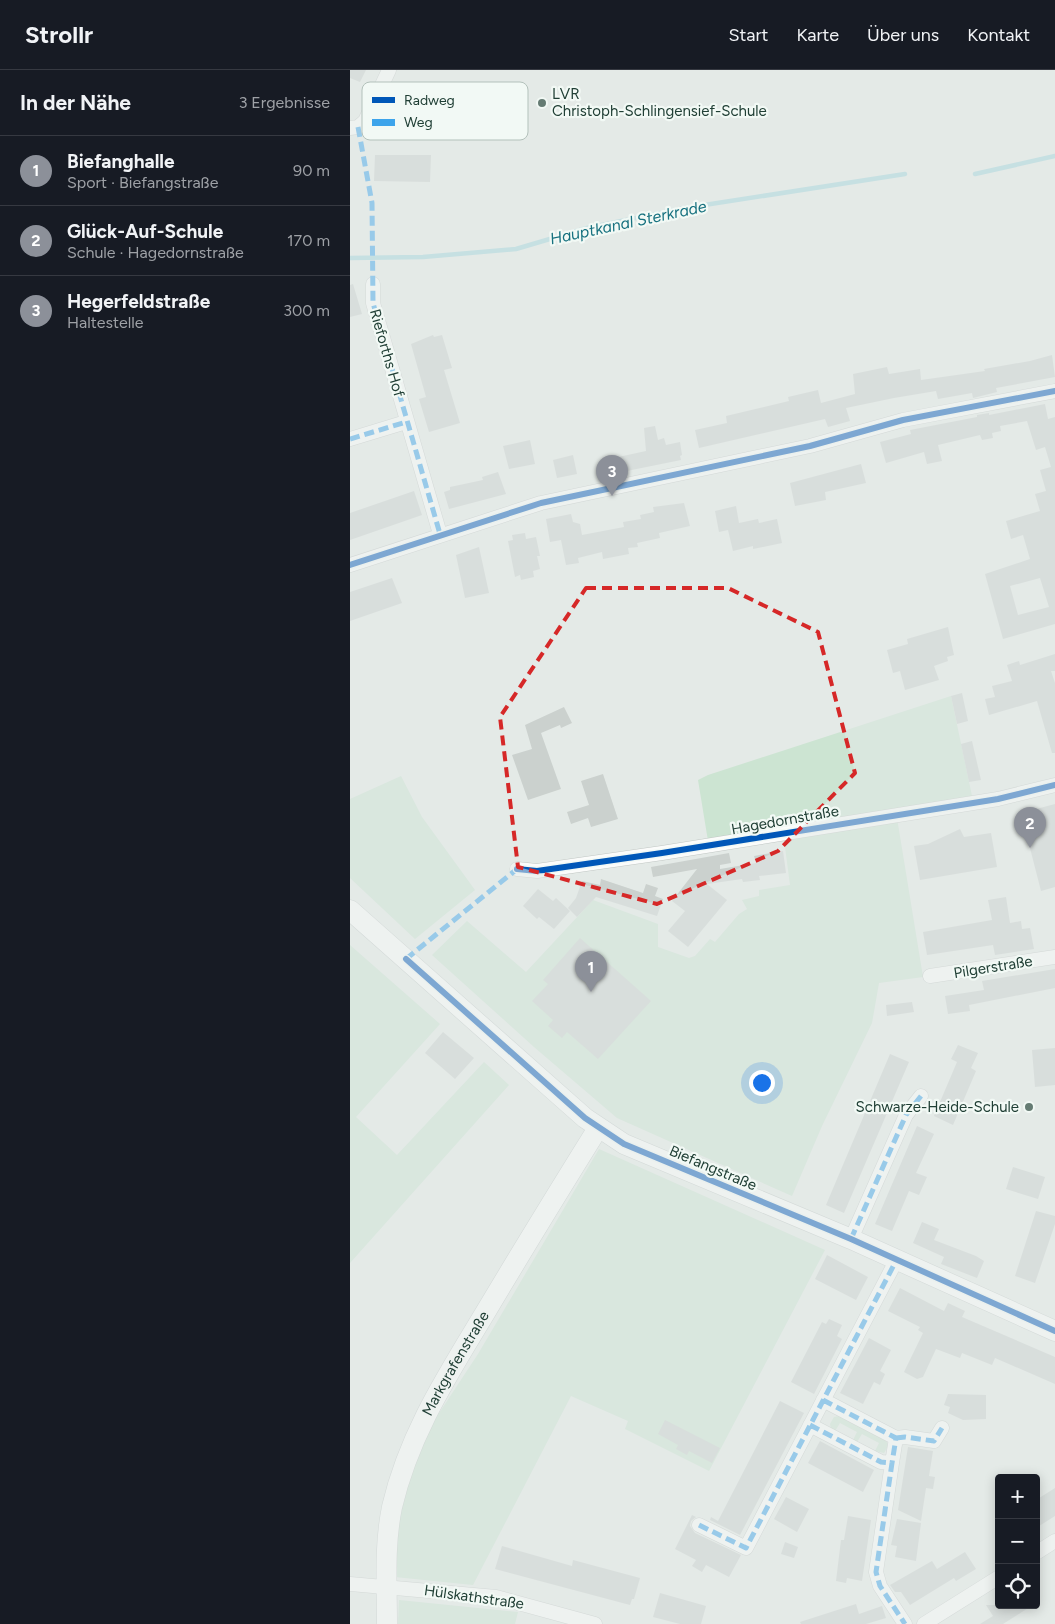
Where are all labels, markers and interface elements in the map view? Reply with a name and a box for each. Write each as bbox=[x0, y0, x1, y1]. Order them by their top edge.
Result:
text: Strollr bbox=[25, 20, 93, 49]
text: Start bbox=[729, 24, 768, 46]
text: Karte bbox=[796, 24, 839, 46]
text: Über uns bbox=[867, 24, 939, 46]
text: Kontakt bbox=[967, 24, 1030, 46]
legend bbox=[362, 82, 528, 140]
place label: LVR Christoph-Schlingensief-Schule bbox=[552, 85, 767, 120]
text: In der Nähe bbox=[20, 90, 131, 115]
text: Radweg bbox=[404, 92, 455, 109]
text: 3 Ergebnisse bbox=[239, 93, 330, 112]
marker: LVR Christoph-Schlingensief-Schule bbox=[536, 97, 548, 109]
text: Weg bbox=[404, 114, 433, 131]
text: Biefanghalle bbox=[67, 150, 175, 173]
text: 1 bbox=[33, 161, 39, 180]
text: 90 m bbox=[293, 161, 330, 180]
text: Sport · Biefangstraße bbox=[67, 173, 218, 192]
water label: Hauptkanal Sterkrade bbox=[548, 197, 708, 248]
text: Glück-Auf-Schule bbox=[67, 220, 223, 243]
text: 2 bbox=[31, 231, 41, 250]
text: 170 m bbox=[287, 231, 330, 250]
text: Schule · Hagedornstraße bbox=[67, 243, 244, 262]
text: Hegerfeldstraße bbox=[67, 290, 210, 313]
text: 3 bbox=[32, 301, 40, 320]
text: 300 m bbox=[283, 301, 330, 320]
street label: Rieforths Hof bbox=[366, 307, 408, 399]
text: Haltestelle bbox=[67, 313, 143, 332]
pin: 3 bbox=[596, 455, 628, 496]
street label: Hagedornstraße bbox=[730, 802, 840, 838]
pin: 2 bbox=[1014, 807, 1046, 848]
pin: 1 bbox=[575, 951, 607, 992]
street label: Pilgerstraße bbox=[952, 952, 1034, 982]
your location bbox=[749, 1070, 775, 1096]
place label: Schwarze-Heide-Schule bbox=[856, 1098, 1019, 1116]
marker: Schwarze-Heide-Schule bbox=[1023, 1101, 1035, 1113]
street label: Biefangstraße bbox=[667, 1142, 759, 1194]
street label: Markgrafenstraße bbox=[418, 1308, 493, 1419]
map controls bbox=[995, 1474, 1040, 1609]
button: + bbox=[995, 1474, 1040, 1519]
button: − bbox=[995, 1519, 1040, 1564]
button: locate bbox=[995, 1564, 1040, 1609]
street label: Hülskathstraße bbox=[423, 1581, 525, 1613]

